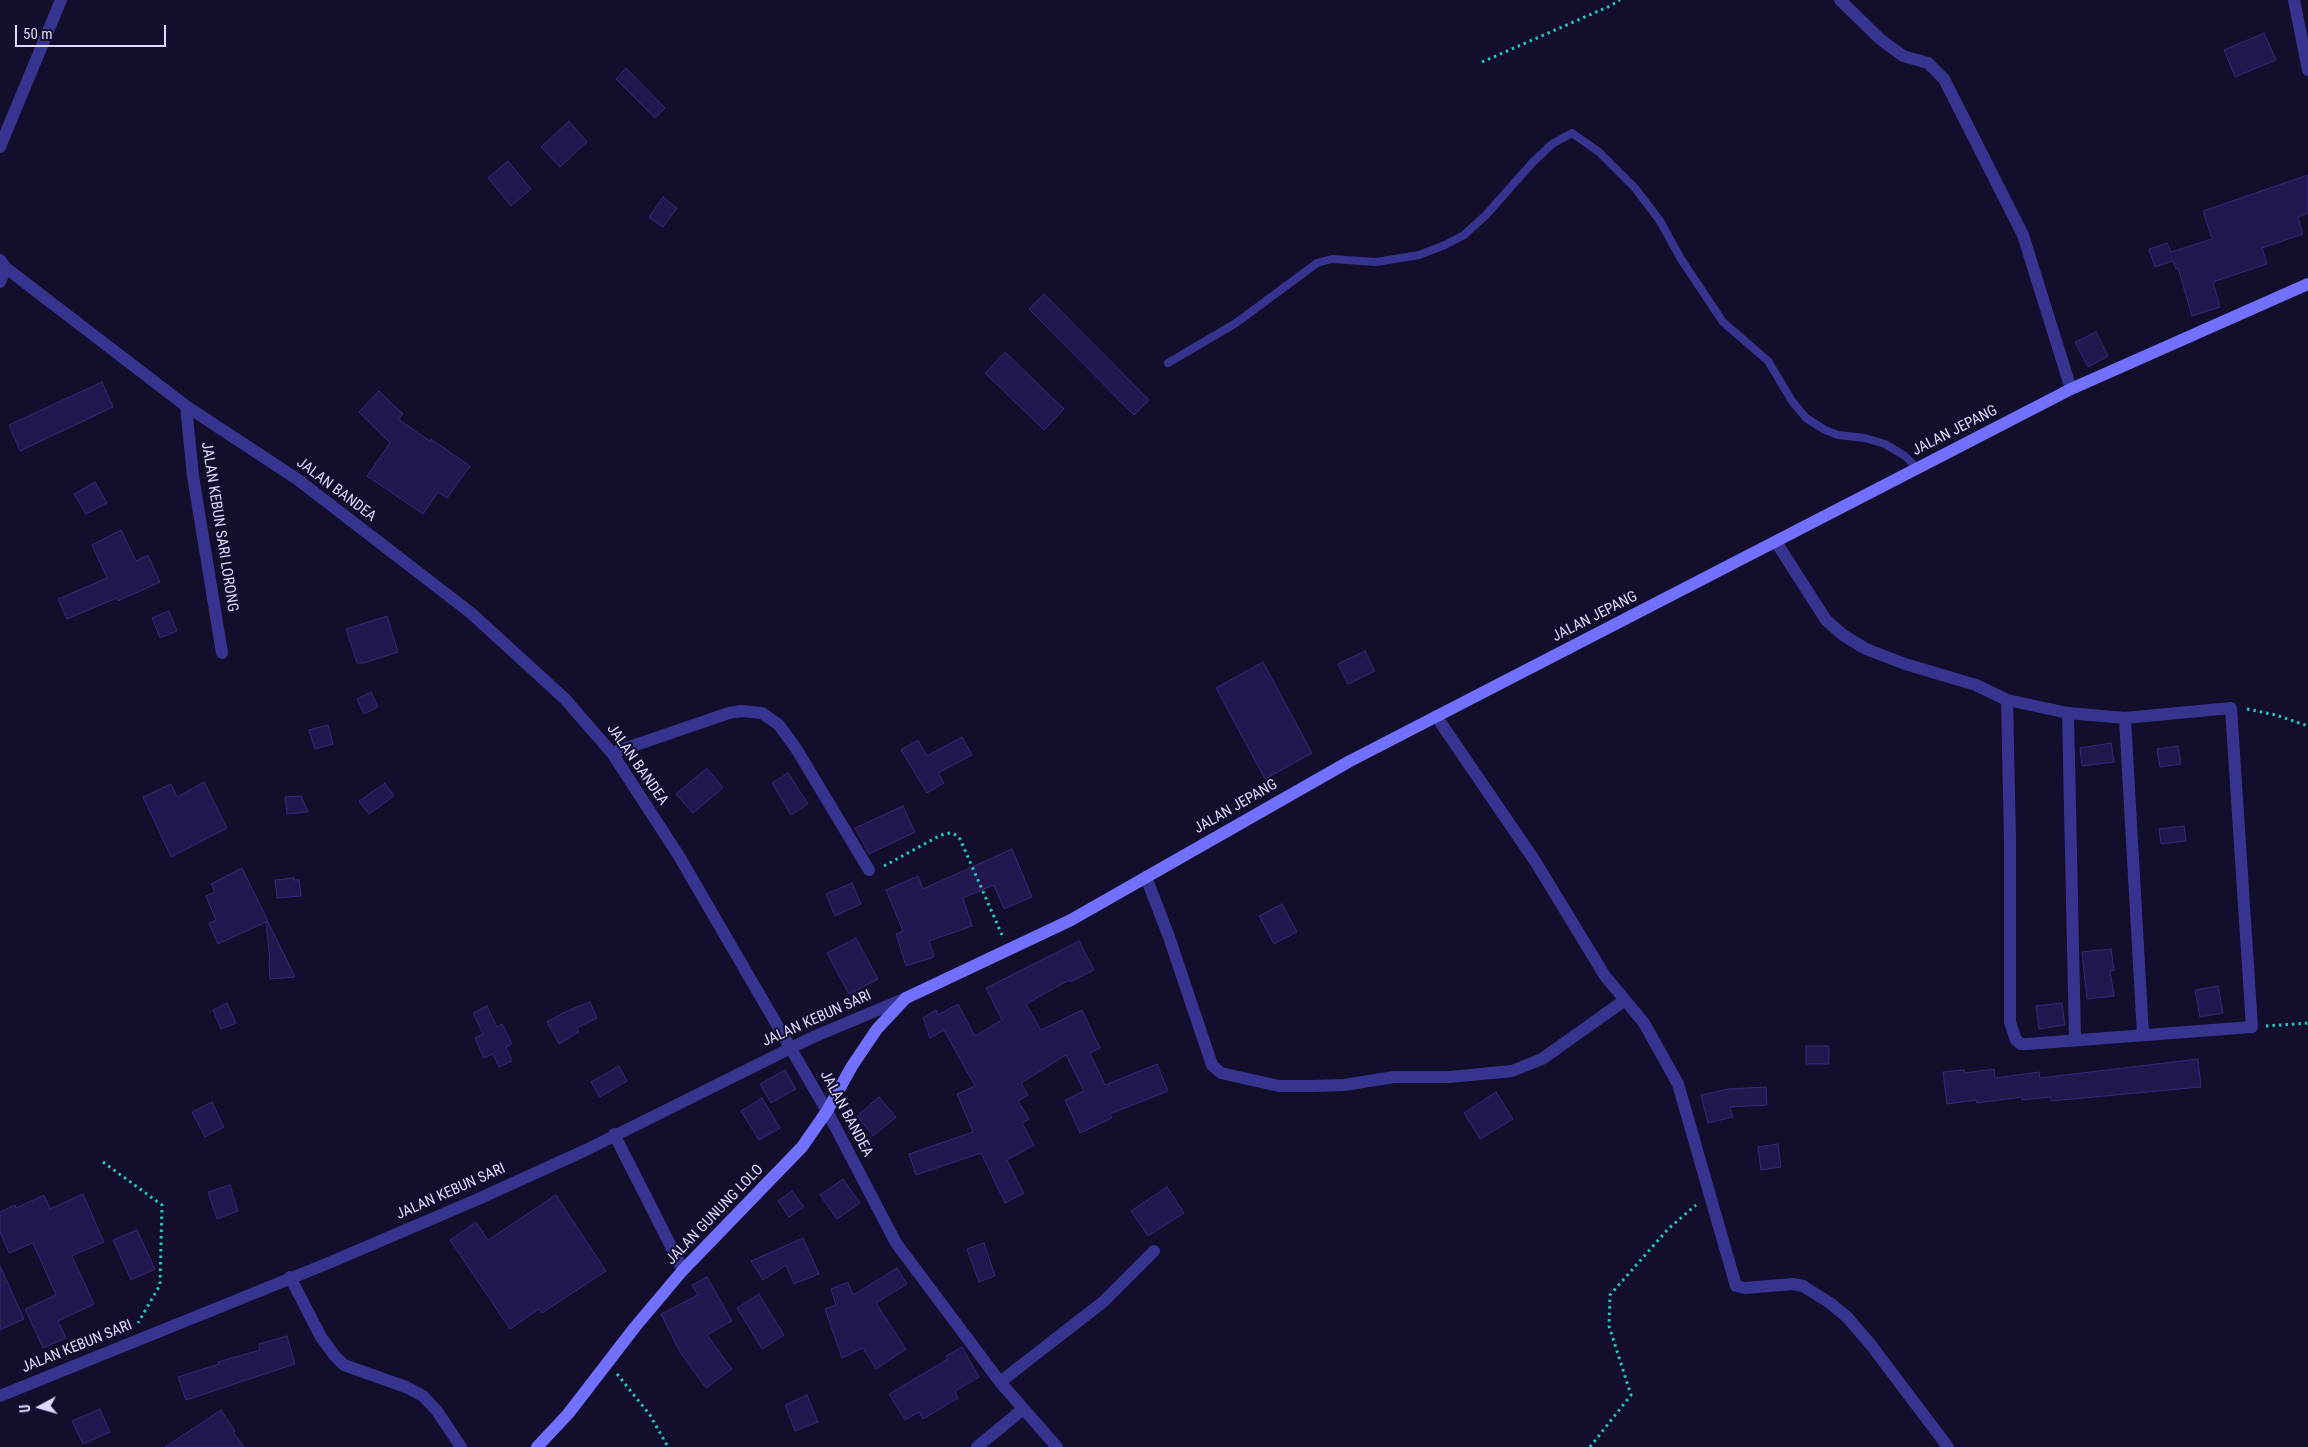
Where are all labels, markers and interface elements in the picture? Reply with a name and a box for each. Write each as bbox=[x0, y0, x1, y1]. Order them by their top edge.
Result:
scale bar bbox=[18, 15, 169, 47]
text: 50 m bbox=[23, 25, 53, 43]
street label: JALAN JEPANG bbox=[1909, 402, 2001, 460]
street label: JALAN KEBUN SARI LORONG bbox=[197, 441, 241, 613]
street label: JALAN BANDEA bbox=[293, 454, 379, 526]
street label: JALAN JEPANG bbox=[1549, 588, 1641, 646]
street label: JALAN BANDEA bbox=[602, 721, 672, 809]
street label: JALAN JEPANG bbox=[1191, 776, 1281, 838]
street label: JALAN KEBUN SARI bbox=[760, 987, 874, 1051]
street label: JALAN BANDEA bbox=[816, 1068, 876, 1160]
street label: JALAN KEBUN SARI bbox=[394, 1160, 508, 1224]
street label: JALAN GUNUNG LOLO bbox=[663, 1161, 767, 1269]
street label: JALAN KEBUN SARI bbox=[19, 1317, 135, 1377]
north arrow bbox=[15, 1382, 65, 1432]
text: U bbox=[17, 1404, 33, 1413]

